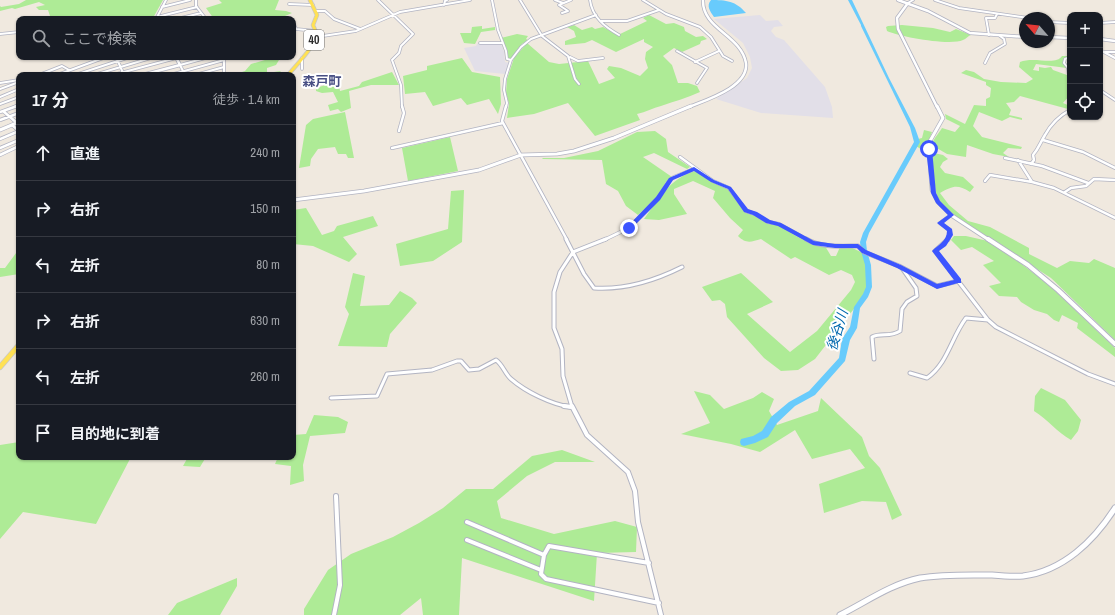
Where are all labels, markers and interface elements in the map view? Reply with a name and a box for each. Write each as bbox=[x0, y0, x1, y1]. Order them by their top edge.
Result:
north arrow bbox=[1019, 12, 1055, 48]
map controls bbox=[1067, 12, 1103, 120]
button: + bbox=[1067, 12, 1103, 48]
search box bbox=[16, 16, 296, 60]
icon: search bbox=[30, 27, 52, 49]
text: ここで検索 bbox=[62, 28, 137, 49]
road number: 40 bbox=[304, 30, 324, 50]
button: − bbox=[1067, 48, 1103, 84]
district label: 森戸町 bbox=[302, 73, 342, 90]
button: locate bbox=[1067, 84, 1103, 120]
text: 17 分 bbox=[32, 88, 68, 111]
text: 徒歩 · 1.4 km bbox=[213, 91, 280, 108]
route start bbox=[920, 140, 938, 158]
icon: ahead bbox=[32, 142, 54, 164]
text: 直進 bbox=[70, 143, 100, 164]
text: 240 m bbox=[250, 144, 280, 161]
icon: right bbox=[32, 198, 54, 220]
text: 右折 bbox=[70, 199, 100, 220]
text: 150 m bbox=[250, 200, 280, 217]
route end bbox=[620, 219, 638, 237]
icon: left bbox=[32, 254, 54, 276]
text: 左折 bbox=[70, 255, 100, 276]
text: 80 m bbox=[256, 256, 280, 273]
water label: 後谷川 bbox=[822, 305, 852, 353]
icon: right bbox=[32, 310, 54, 332]
text: 右折 bbox=[70, 311, 100, 332]
text: 630 m bbox=[250, 312, 280, 329]
icon: left bbox=[32, 366, 54, 388]
text: 左折 bbox=[70, 367, 100, 388]
text: 260 m bbox=[250, 368, 280, 385]
icon: arrive bbox=[32, 422, 54, 444]
text: 目的地に到着 bbox=[70, 423, 160, 444]

